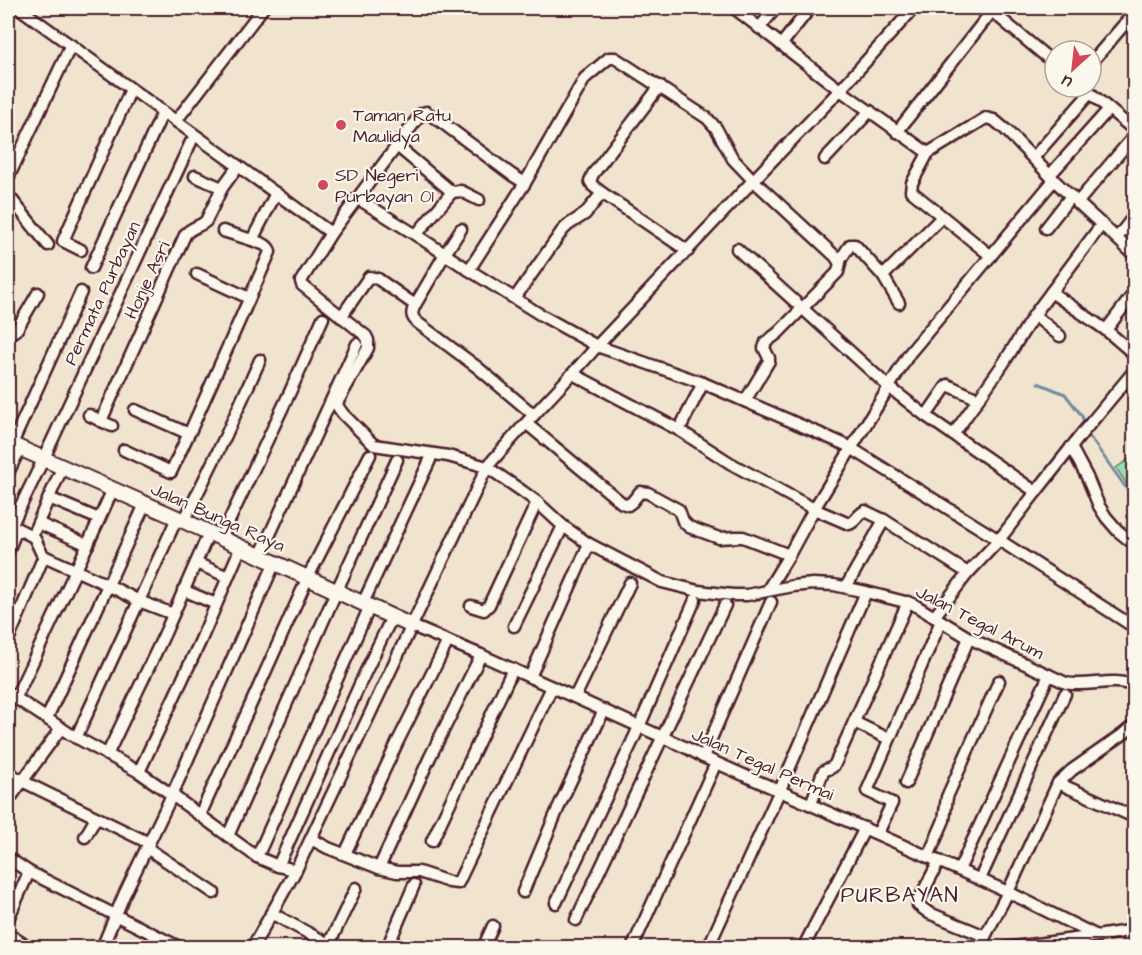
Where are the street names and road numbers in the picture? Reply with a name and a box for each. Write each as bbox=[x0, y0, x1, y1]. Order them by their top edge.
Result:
street label: Permata Purbayan bbox=[58, 217, 148, 370]
street label: Honje Asri bbox=[119, 237, 177, 323]
street label: Jalan Bunga Raya bbox=[146, 477, 289, 559]
street label: Jalan Tegal Arum bbox=[911, 579, 1048, 666]
street label: Jalan Tegal Permai bbox=[687, 722, 838, 808]

